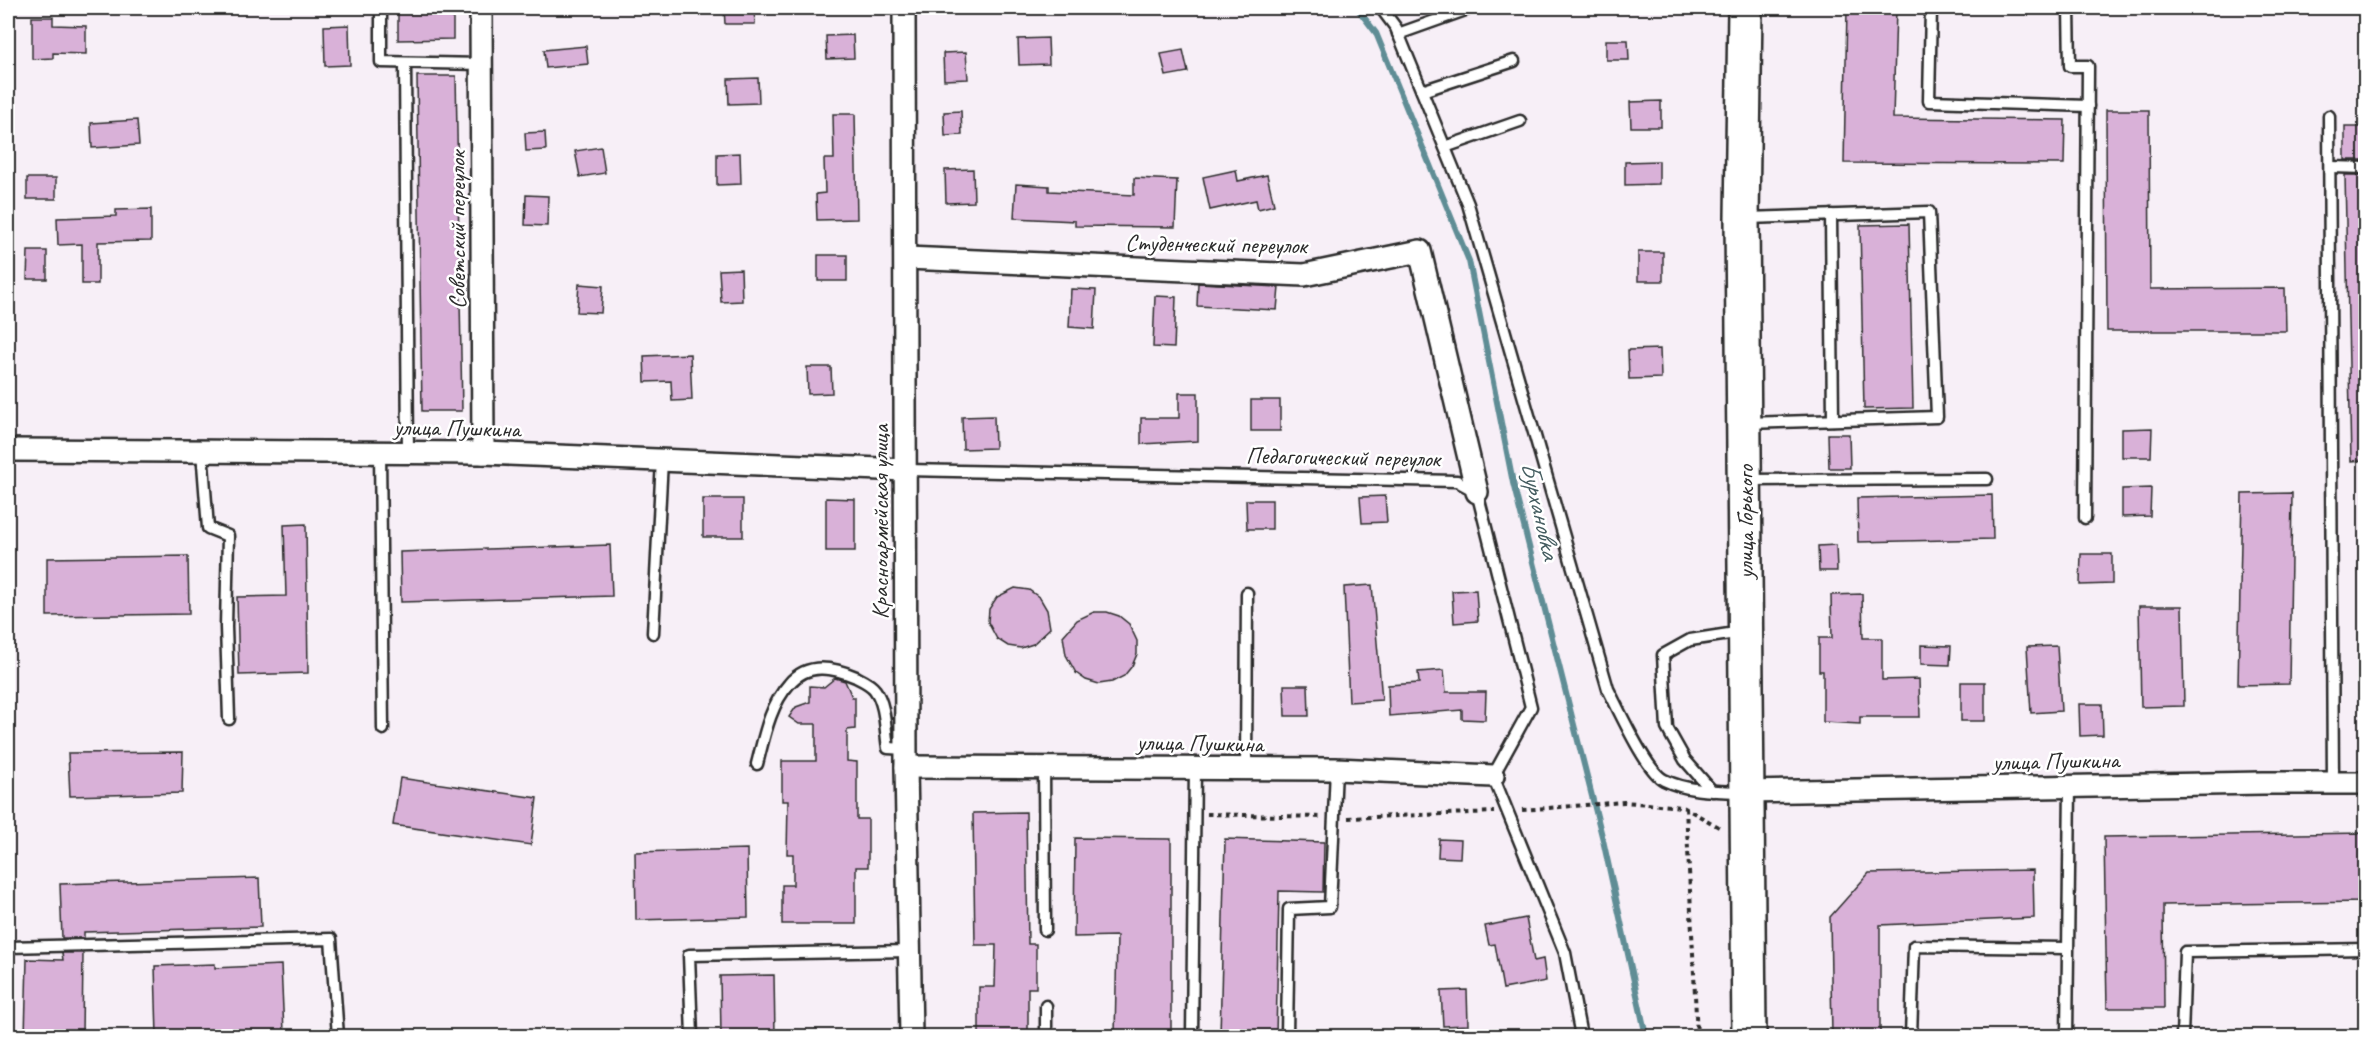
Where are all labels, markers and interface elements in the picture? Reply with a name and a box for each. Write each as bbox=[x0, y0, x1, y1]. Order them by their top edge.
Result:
street label: Советский переулок bbox=[442, 149, 472, 309]
street label: Студенческий переулок bbox=[1125, 227, 1309, 261]
street label: улица Пушкина bbox=[391, 412, 523, 444]
street label: Красноармейская улица bbox=[865, 423, 895, 619]
street label: Педагогический переулок bbox=[1246, 440, 1442, 474]
water label: Бурхановка bbox=[1513, 458, 1568, 565]
street label: улица Горького bbox=[1730, 464, 1760, 581]
street label: улица Пушкина bbox=[1134, 727, 1266, 759]
street label: улица Пушкина bbox=[1990, 745, 2122, 777]

